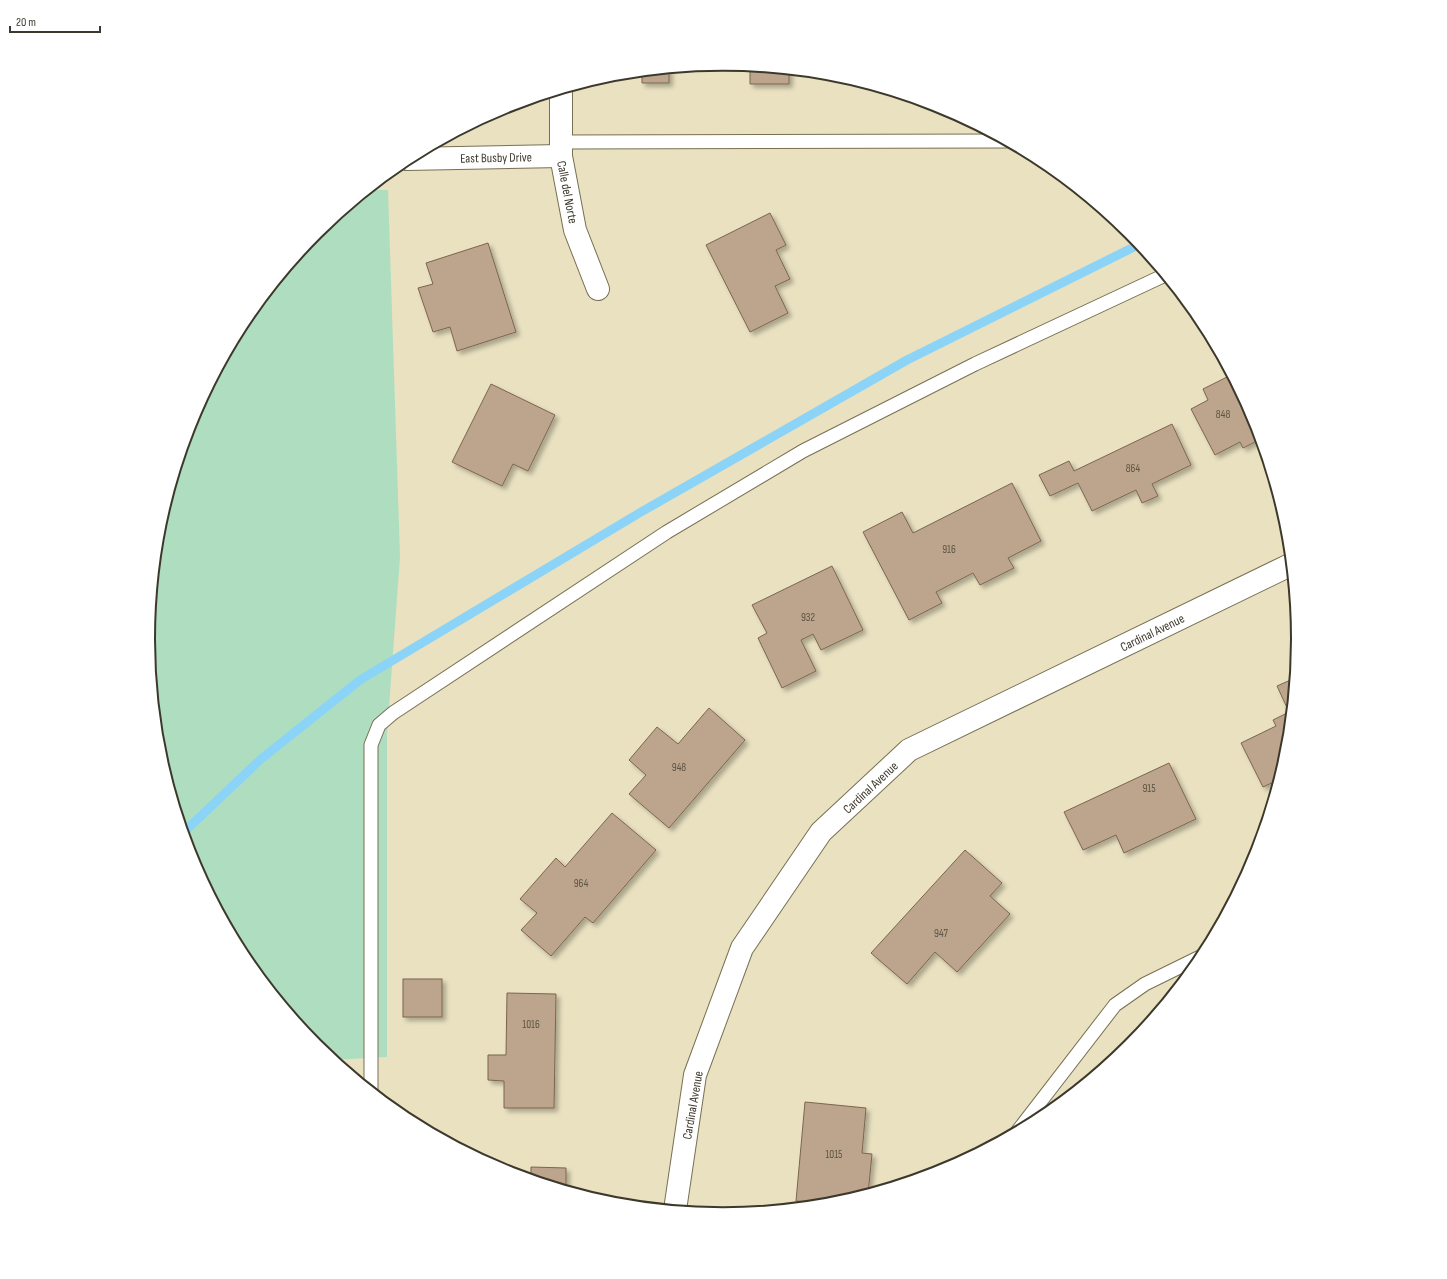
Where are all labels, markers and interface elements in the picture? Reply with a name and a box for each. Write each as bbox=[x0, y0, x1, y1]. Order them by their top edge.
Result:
scale bar bbox=[10, 8, 100, 34]
text: 20 m bbox=[16, 15, 36, 30]
street label: East Busby Drive bbox=[460, 149, 532, 167]
street label: Calle del Norte bbox=[553, 160, 581, 225]
house number: 848 bbox=[1216, 408, 1230, 421]
house number: 864 bbox=[1126, 462, 1141, 475]
house number: 916 bbox=[942, 543, 956, 556]
house number: 932 bbox=[801, 611, 815, 624]
street label: Cardinal Avenue bbox=[1118, 611, 1187, 655]
street label: Cardinal Avenue bbox=[840, 758, 901, 817]
house number: 948 bbox=[672, 761, 686, 774]
house number: 915 bbox=[1142, 782, 1156, 795]
house number: 964 bbox=[574, 877, 589, 890]
house number: 947 bbox=[934, 927, 948, 940]
house number: 1016 bbox=[522, 1018, 540, 1031]
street label: Cardinal Avenue bbox=[679, 1070, 707, 1141]
house number: 1015 bbox=[825, 1148, 843, 1161]

